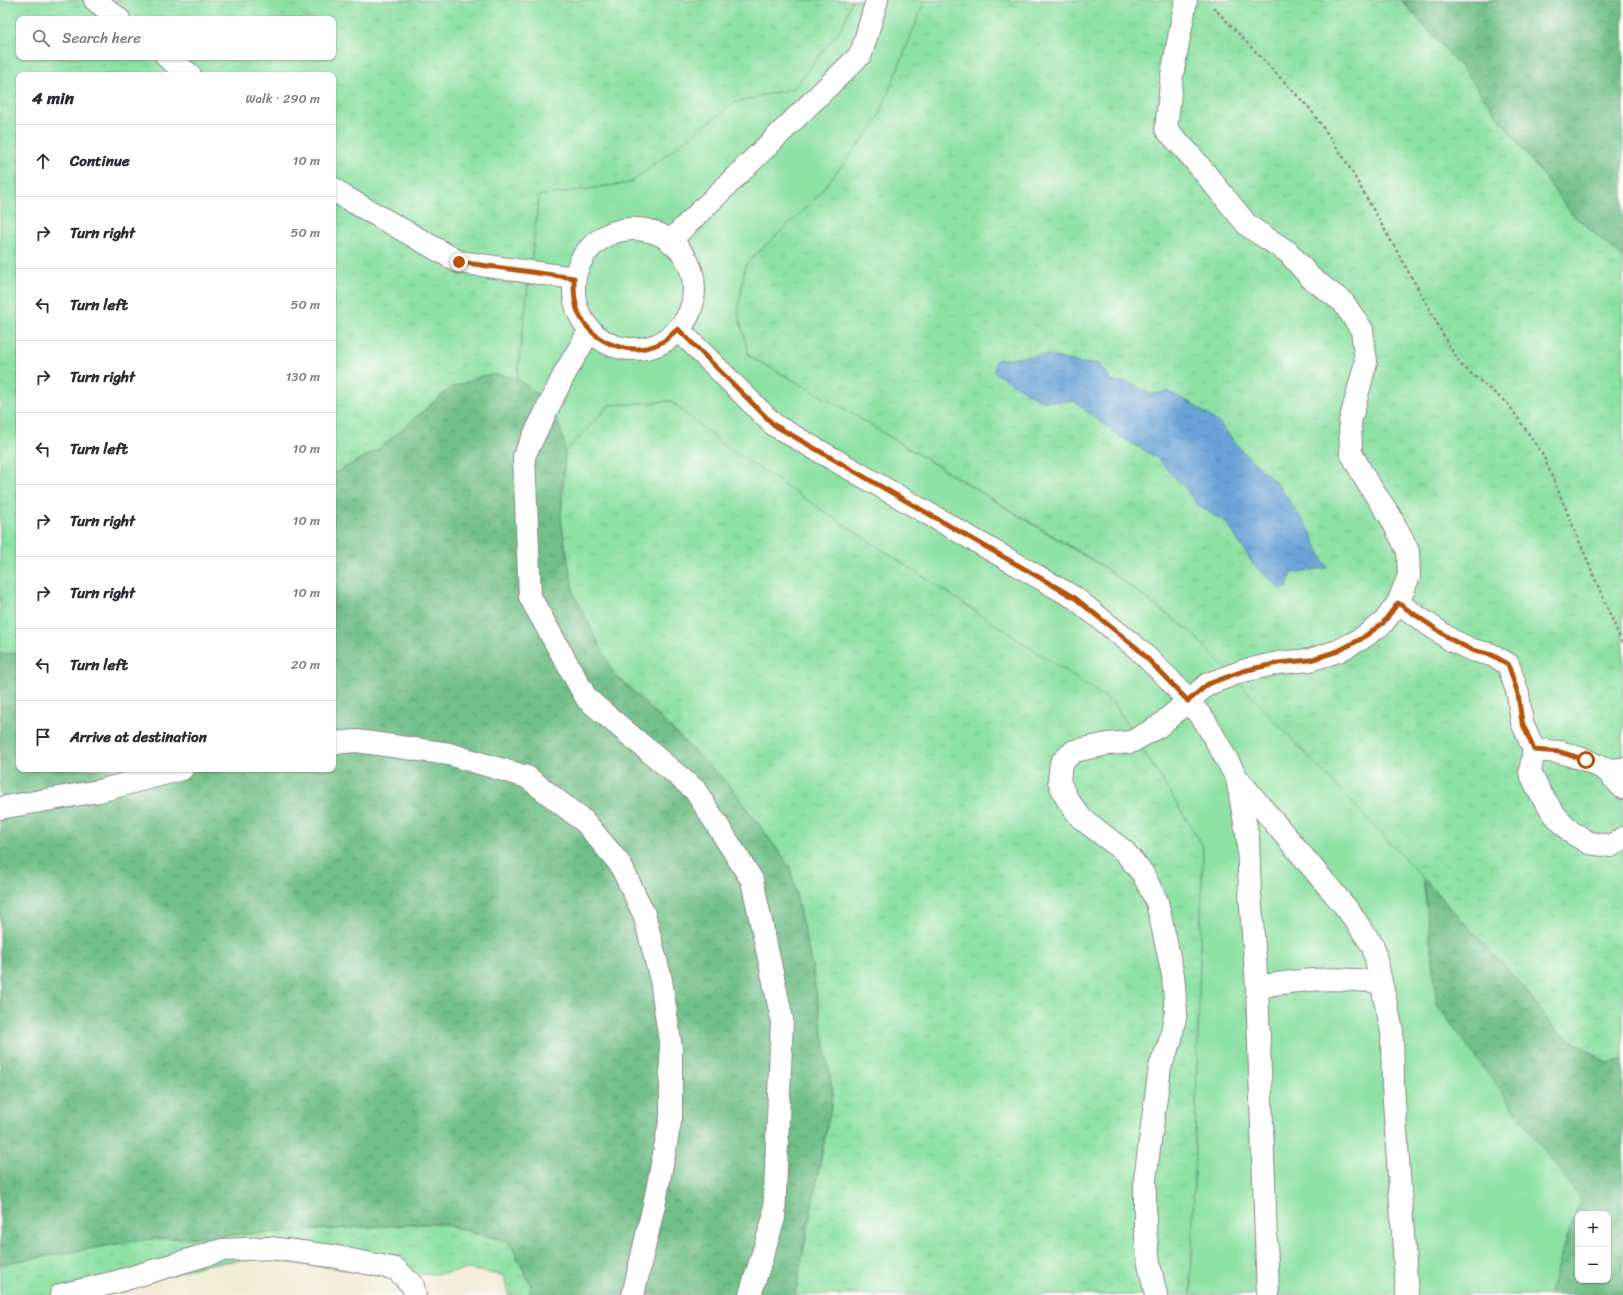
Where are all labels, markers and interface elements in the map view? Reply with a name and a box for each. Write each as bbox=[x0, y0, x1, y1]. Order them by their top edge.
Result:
search box bbox=[16, 16, 336, 60]
text: Search here bbox=[62, 25, 141, 51]
icon: search bbox=[30, 27, 52, 49]
text: 4 min bbox=[32, 83, 74, 113]
text: Walk · 290 m bbox=[246, 87, 320, 110]
text: Continue bbox=[70, 148, 130, 174]
text: 10 m bbox=[293, 149, 320, 172]
icon: ahead bbox=[32, 150, 54, 172]
text: Turn right bbox=[70, 220, 135, 246]
text: 50 m bbox=[290, 221, 320, 244]
icon: right bbox=[32, 222, 54, 244]
route end bbox=[450, 253, 468, 271]
text: Turn left bbox=[70, 292, 128, 318]
text: 50 m bbox=[290, 293, 320, 316]
icon: left bbox=[32, 294, 54, 316]
text: Turn right bbox=[70, 364, 135, 390]
text: 130 m bbox=[286, 365, 320, 388]
icon: right bbox=[32, 366, 54, 388]
text: Turn left bbox=[70, 436, 128, 462]
text: 10 m bbox=[293, 437, 320, 460]
icon: left bbox=[32, 438, 54, 460]
text: Turn right bbox=[70, 508, 135, 534]
text: 10 m bbox=[293, 509, 320, 532]
icon: right bbox=[32, 510, 54, 532]
text: Turn right bbox=[70, 580, 135, 606]
text: 10 m bbox=[293, 581, 320, 604]
icon: right bbox=[32, 582, 54, 604]
text: Turn left bbox=[70, 652, 128, 678]
text: 20 m bbox=[291, 653, 320, 676]
icon: left bbox=[32, 654, 54, 676]
text: Arrive at destination bbox=[70, 724, 207, 750]
icon: arrive bbox=[32, 726, 54, 748]
route start bbox=[1577, 751, 1595, 769]
map controls bbox=[1575, 1211, 1611, 1283]
button: + bbox=[1575, 1211, 1611, 1247]
button: − bbox=[1575, 1247, 1611, 1283]

